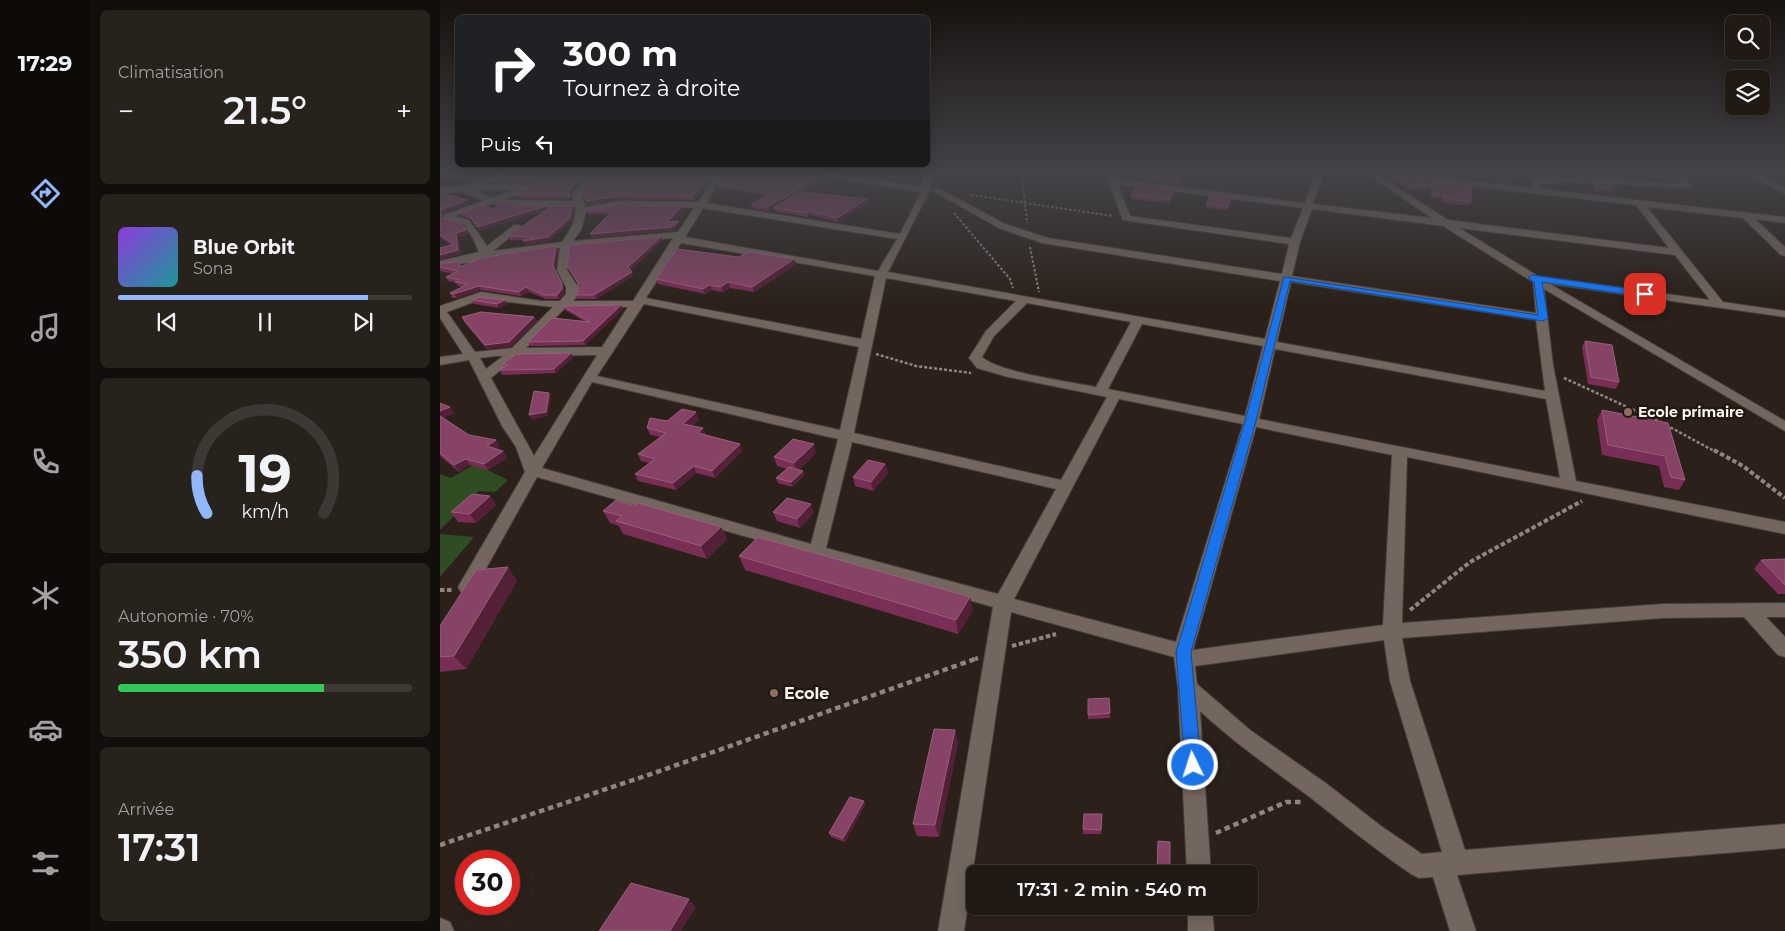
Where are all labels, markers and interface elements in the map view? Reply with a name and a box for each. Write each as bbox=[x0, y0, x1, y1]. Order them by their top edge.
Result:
map controls bbox=[1725, 15, 1770, 115]
button: search bbox=[1725, 15, 1770, 60]
text: 300 m bbox=[563, 32, 678, 75]
icon: right bbox=[480, 35, 545, 100]
text: 17:29 bbox=[18, 50, 72, 77]
text: Climatisation bbox=[118, 63, 224, 82]
button: layers bbox=[1725, 70, 1770, 115]
text: Tournez à droite bbox=[563, 75, 740, 102]
text: 21.5° bbox=[223, 87, 307, 134]
text: − bbox=[118, 94, 134, 128]
text: + bbox=[396, 94, 412, 128]
icon: left bbox=[531, 130, 559, 158]
text: Puis bbox=[480, 133, 521, 156]
icon: directions bbox=[28, 176, 63, 211]
text: Blue Orbit bbox=[193, 236, 295, 259]
text: Sona bbox=[193, 259, 233, 278]
pin bbox=[1624, 273, 1666, 315]
icon: arrive bbox=[1631, 280, 1659, 308]
icon: previous bbox=[153, 308, 181, 336]
icon: pause bbox=[251, 308, 279, 336]
icon: next bbox=[349, 308, 377, 336]
icon: music bbox=[28, 310, 63, 345]
place label: Ecole primaire bbox=[1638, 403, 1744, 421]
marker: Ecole primaire bbox=[1622, 406, 1634, 418]
text: 19 bbox=[238, 442, 292, 505]
icon: phone bbox=[28, 444, 63, 479]
text: km/h bbox=[241, 501, 289, 522]
icon: climate bbox=[28, 578, 63, 613]
text: Autonomie · 70% bbox=[118, 607, 253, 626]
text: 350 km bbox=[118, 631, 262, 678]
place label: Ecole bbox=[784, 684, 829, 703]
marker: Ecole bbox=[768, 687, 780, 699]
icon: car bbox=[28, 712, 63, 747]
position arrow bbox=[1166, 738, 1218, 790]
text: Arrivée bbox=[118, 800, 174, 819]
text: 17:31 bbox=[118, 824, 201, 871]
icon: filters bbox=[28, 846, 63, 881]
speed limit sign: 30 bbox=[455, 850, 520, 915]
text: 17:31 · 2 min · 540 m bbox=[1017, 878, 1207, 901]

